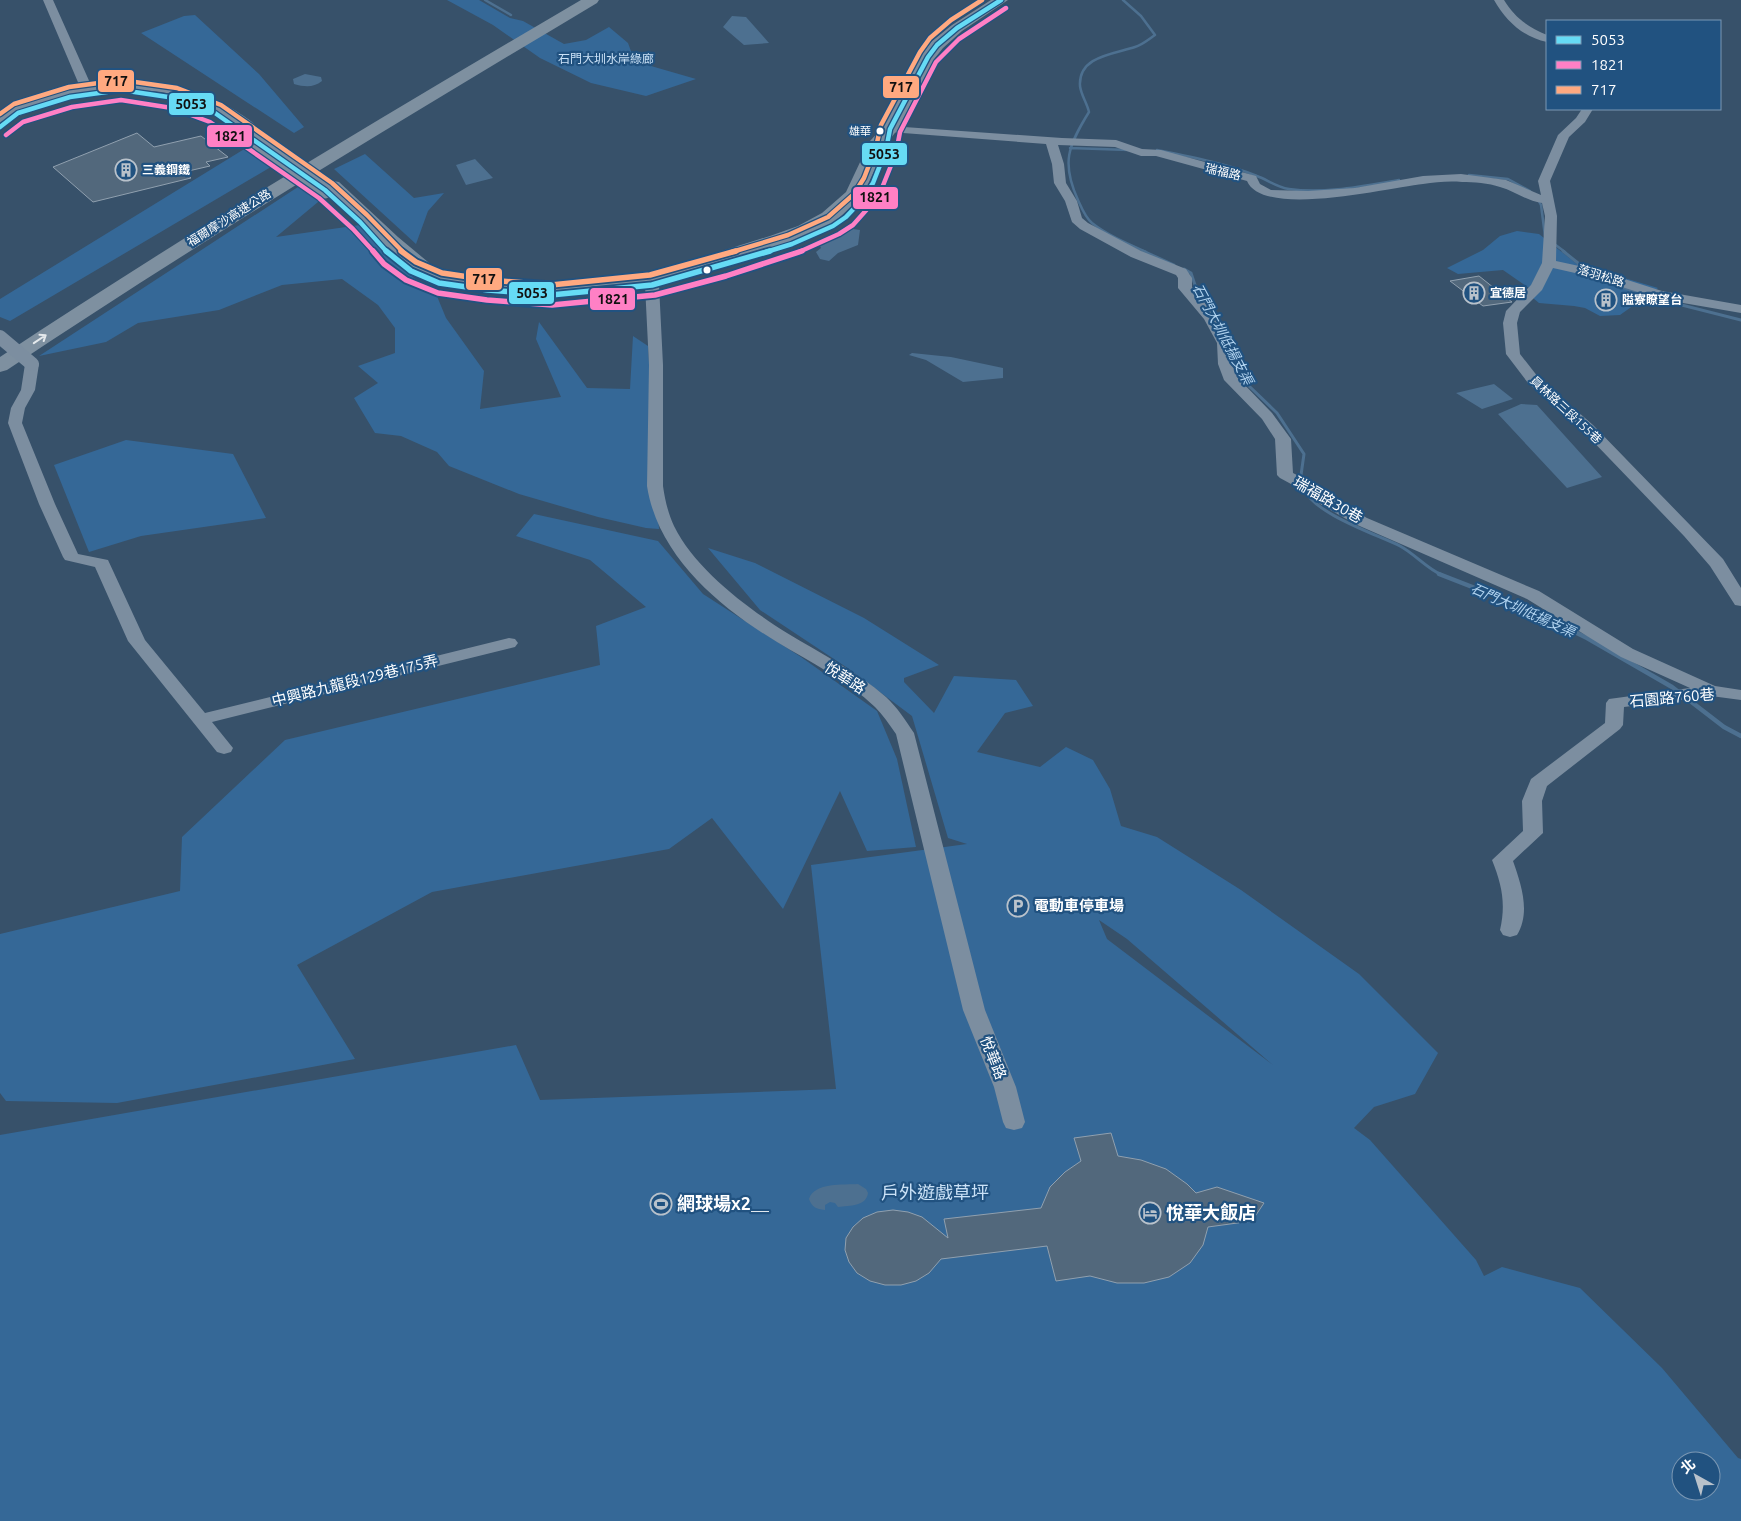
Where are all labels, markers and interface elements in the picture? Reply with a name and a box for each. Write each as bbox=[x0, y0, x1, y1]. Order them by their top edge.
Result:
legend bbox=[1546, 20, 1721, 110]
text: 5053 bbox=[1591, 31, 1625, 48]
park label: 石門大圳水岸綠廊 bbox=[558, 52, 654, 65]
text: 1821 bbox=[1591, 56, 1625, 73]
line badge: 717 bbox=[97, 69, 135, 93]
text: 717 bbox=[104, 73, 128, 89]
line badge: 717 bbox=[882, 75, 920, 99]
text: 717 bbox=[889, 79, 913, 95]
text: 717 bbox=[1591, 81, 1616, 98]
line badge: 5053 bbox=[168, 92, 215, 116]
text: 5053 bbox=[175, 96, 207, 112]
line badge: 1821 bbox=[206, 124, 253, 148]
place label: 雄華 bbox=[849, 125, 871, 137]
marker: 雄華 bbox=[875, 126, 885, 136]
text: 1821 bbox=[214, 128, 246, 144]
line badge: 5053 bbox=[861, 142, 908, 166]
text: 5053 bbox=[868, 146, 900, 162]
building icon: 三義鋼鐵 bbox=[114, 158, 138, 182]
street label: 瑞福路 bbox=[1204, 161, 1242, 182]
place label: 三義鋼鐵 bbox=[142, 163, 190, 176]
line badge: 1821 bbox=[852, 186, 899, 210]
street label: 福爾摩沙高速公路 bbox=[185, 187, 273, 249]
text: 1821 bbox=[859, 189, 891, 205]
street label: 落羽松路 bbox=[1576, 262, 1626, 289]
unlabelled marker bbox=[702, 265, 712, 275]
line badge: 717 bbox=[465, 267, 503, 291]
text: 717 bbox=[472, 271, 496, 287]
line badge: 5053 bbox=[508, 281, 555, 305]
water label: 石門大圳低揚支渠 bbox=[1190, 281, 1257, 389]
building icon: 宜德居 bbox=[1462, 281, 1486, 305]
text: 5053 bbox=[516, 285, 548, 301]
place label: 宜德居 bbox=[1490, 286, 1526, 299]
line badge: 1821 bbox=[589, 287, 636, 311]
building icon: 隘寮瞭望台 bbox=[1594, 288, 1618, 312]
text: 1821 bbox=[597, 291, 629, 307]
place label: 隘寮瞭望台 bbox=[1622, 293, 1682, 306]
one-way arrow bbox=[33, 334, 47, 344]
street label: 員林路三段155巷 bbox=[1528, 373, 1605, 446]
street label: 瑞福路30巷 bbox=[1291, 473, 1366, 526]
water label: 石門大圳低揚支渠 bbox=[1469, 580, 1579, 641]
street label: 中興路九龍段129巷175弄 bbox=[270, 652, 440, 709]
street label: 悅華路 bbox=[822, 658, 869, 697]
street label: 石園路760巷 bbox=[1629, 685, 1715, 710]
parking icon: 電動車停車場 bbox=[1006, 894, 1030, 918]
place label: 電動車停車場 bbox=[1034, 897, 1124, 914]
street label: 悅華路 bbox=[977, 1034, 1010, 1082]
park label: 戶外遊戲草坪 bbox=[881, 1182, 989, 1202]
sports icon: 網球場x2＿ bbox=[649, 1192, 673, 1216]
place label: 網球場x2＿ bbox=[677, 1193, 769, 1213]
hotel icon: 悅華大飯店 bbox=[1138, 1201, 1162, 1225]
place label: 悅華大飯店 bbox=[1166, 1202, 1256, 1222]
north arrow bbox=[1671, 1451, 1721, 1501]
text: 北 bbox=[1677, 1455, 1698, 1477]

